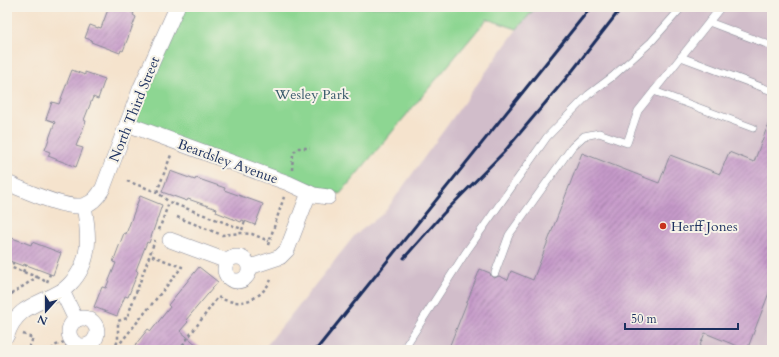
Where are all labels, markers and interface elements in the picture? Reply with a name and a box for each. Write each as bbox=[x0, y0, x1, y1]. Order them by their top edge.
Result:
street label: North Third Street bbox=[105, 53, 165, 165]
park label: Wesley Park bbox=[274, 85, 350, 104]
street label: Beardsley Avenue bbox=[175, 134, 281, 188]
place label: Herff Jones bbox=[671, 217, 738, 236]
marker: Herff Jones bbox=[658, 221, 668, 231]
north arrow bbox=[26, 291, 66, 331]
scale bar bbox=[625, 305, 738, 331]
text: N bbox=[35, 311, 50, 329]
text: 50 m bbox=[631, 311, 658, 327]

